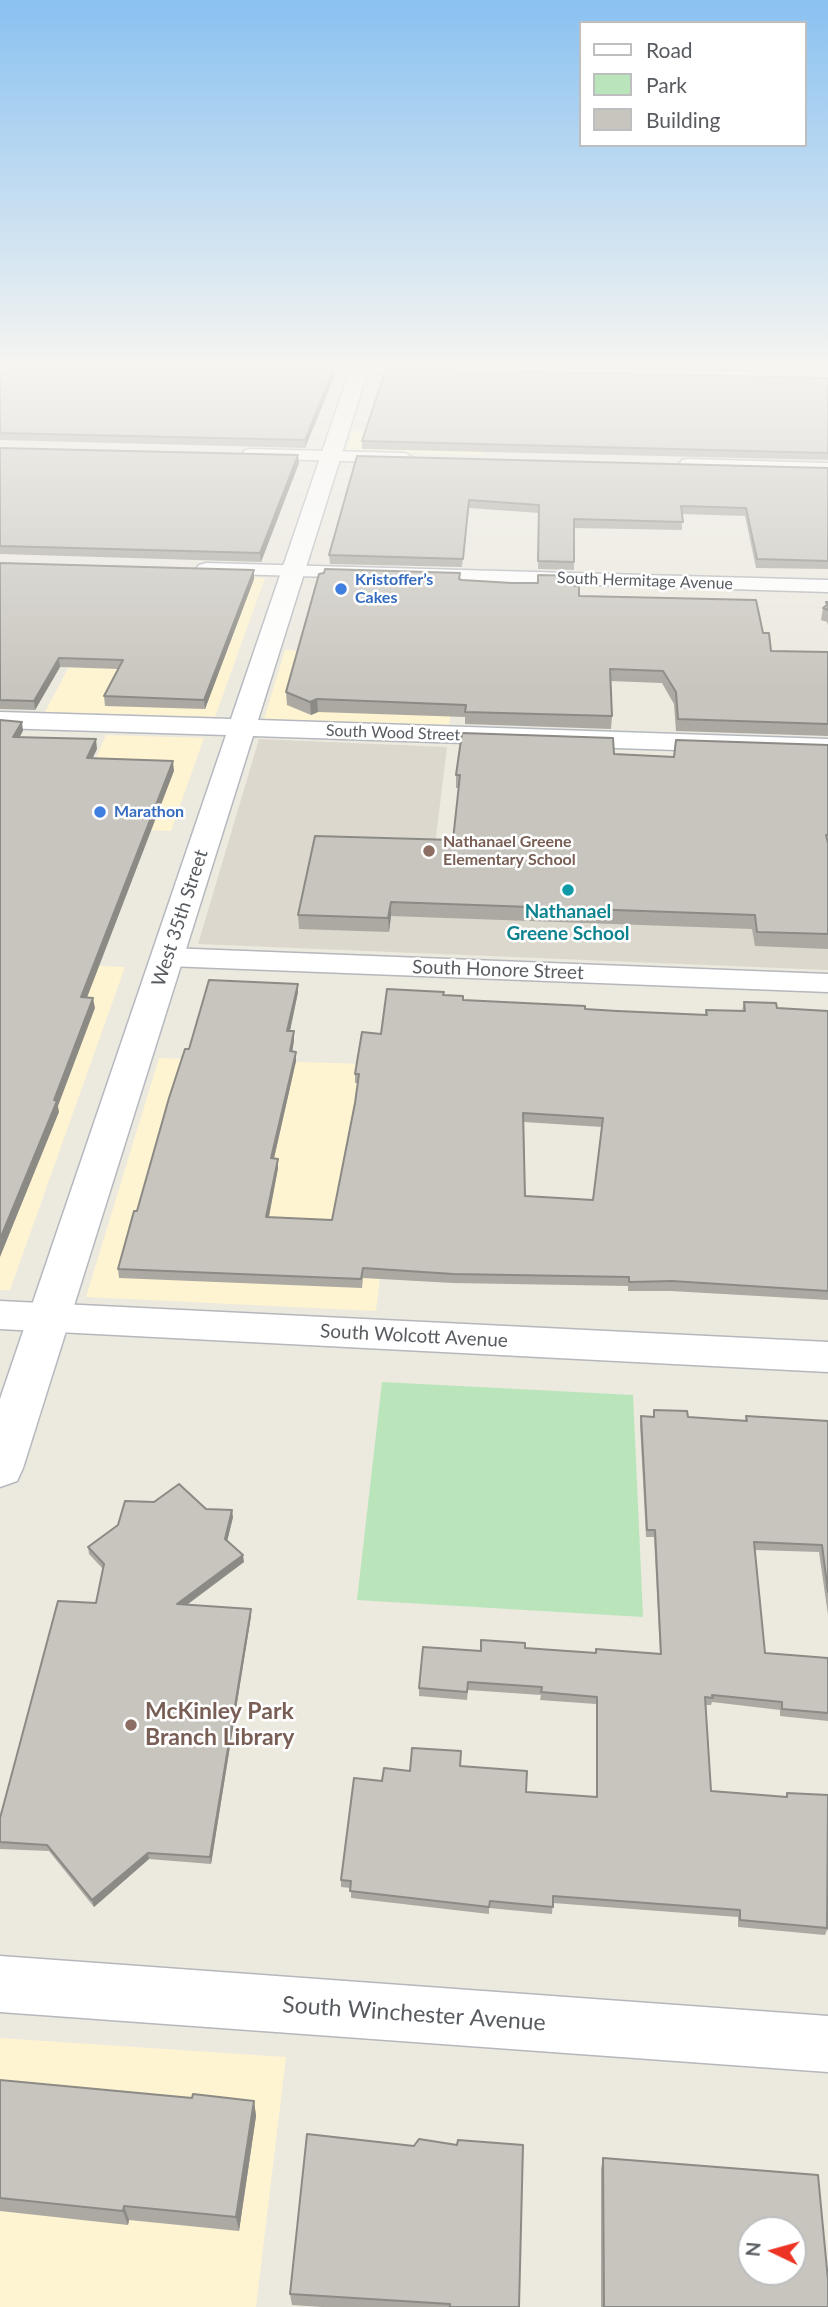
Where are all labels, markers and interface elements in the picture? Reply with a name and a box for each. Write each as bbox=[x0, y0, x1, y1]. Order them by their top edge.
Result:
legend bbox=[580, 21, 807, 147]
text: Road bbox=[646, 37, 693, 62]
text: Park bbox=[646, 72, 687, 97]
text: Building bbox=[646, 107, 721, 132]
street label: South Hermitage Avenue bbox=[557, 568, 733, 594]
place label: Kristoffer’s Cakes bbox=[355, 570, 433, 608]
marker: Kristoffer’s Cakes bbox=[333, 581, 349, 597]
street label: South Wood Street bbox=[326, 721, 460, 745]
place label: Marathon bbox=[114, 802, 184, 822]
marker: Marathon bbox=[92, 804, 108, 820]
place label: Nathanael Greene Elementary School bbox=[443, 832, 576, 870]
marker: Nathanael Greene Elementary School bbox=[421, 843, 437, 859]
street label: West 35th Street bbox=[147, 847, 213, 989]
marker: Nathanael Greene School bbox=[560, 882, 576, 898]
place label: Nathanael Greene School bbox=[506, 901, 630, 945]
street label: South Honore Street bbox=[412, 956, 584, 984]
street label: South Wolcott Avenue bbox=[320, 1320, 508, 1352]
place label: McKinley Park Branch Library bbox=[145, 1698, 294, 1752]
marker: McKinley Park Branch Library bbox=[123, 1717, 139, 1733]
street label: South Winchester Avenue bbox=[281, 1991, 547, 2037]
north arrow bbox=[737, 2216, 807, 2286]
text: N bbox=[740, 2241, 765, 2258]

